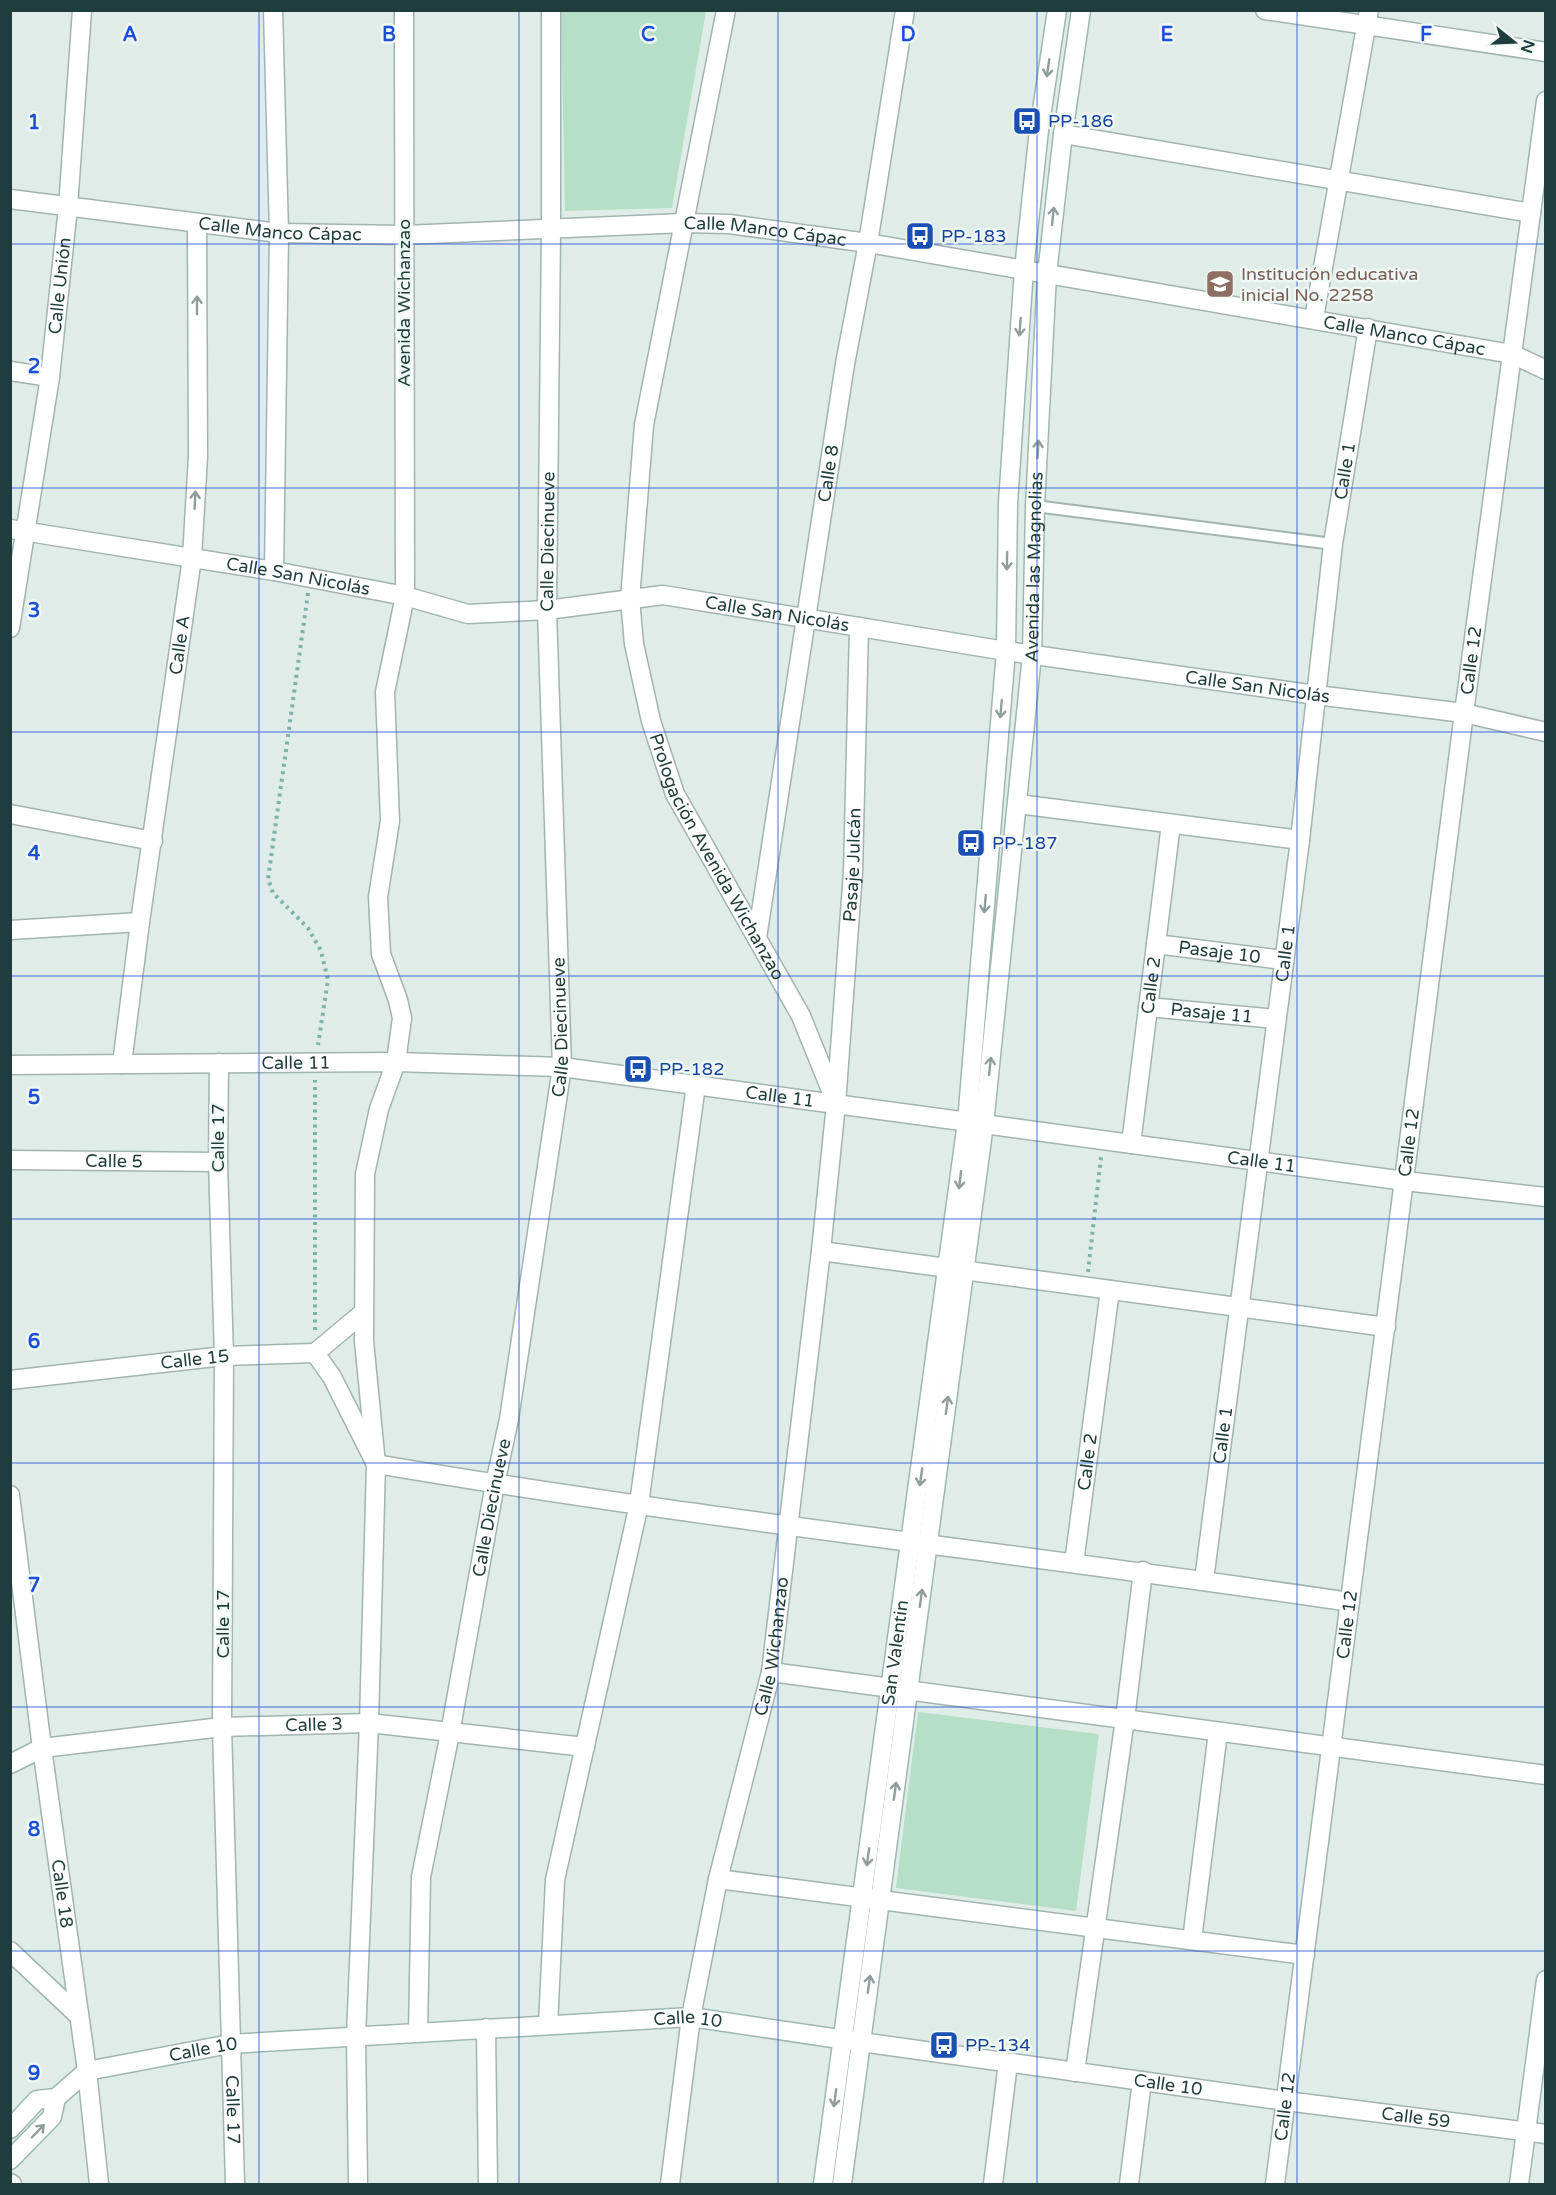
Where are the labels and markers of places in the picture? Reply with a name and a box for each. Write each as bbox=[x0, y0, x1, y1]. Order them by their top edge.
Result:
bus stop icon: PP-186 bbox=[1011, 105, 1043, 137]
place label: PP-186 bbox=[1048, 110, 1113, 132]
bus stop icon: PP-183 bbox=[904, 220, 936, 252]
place label: PP-183 bbox=[941, 225, 1006, 247]
place label: Institución educativa inicial No. 2258 bbox=[1241, 263, 1418, 306]
school or university icon: Institución educativa inicial No. 2258 bbox=[1204, 268, 1236, 300]
bus stop icon: PP-187 bbox=[955, 827, 987, 859]
place label: PP-187 bbox=[992, 832, 1057, 854]
bus stop icon: PP-182 bbox=[622, 1053, 654, 1085]
place label: PP-182 bbox=[659, 1058, 724, 1080]
bus stop icon: PP-134 bbox=[928, 2029, 960, 2061]
place label: PP-134 bbox=[965, 2034, 1030, 2056]

